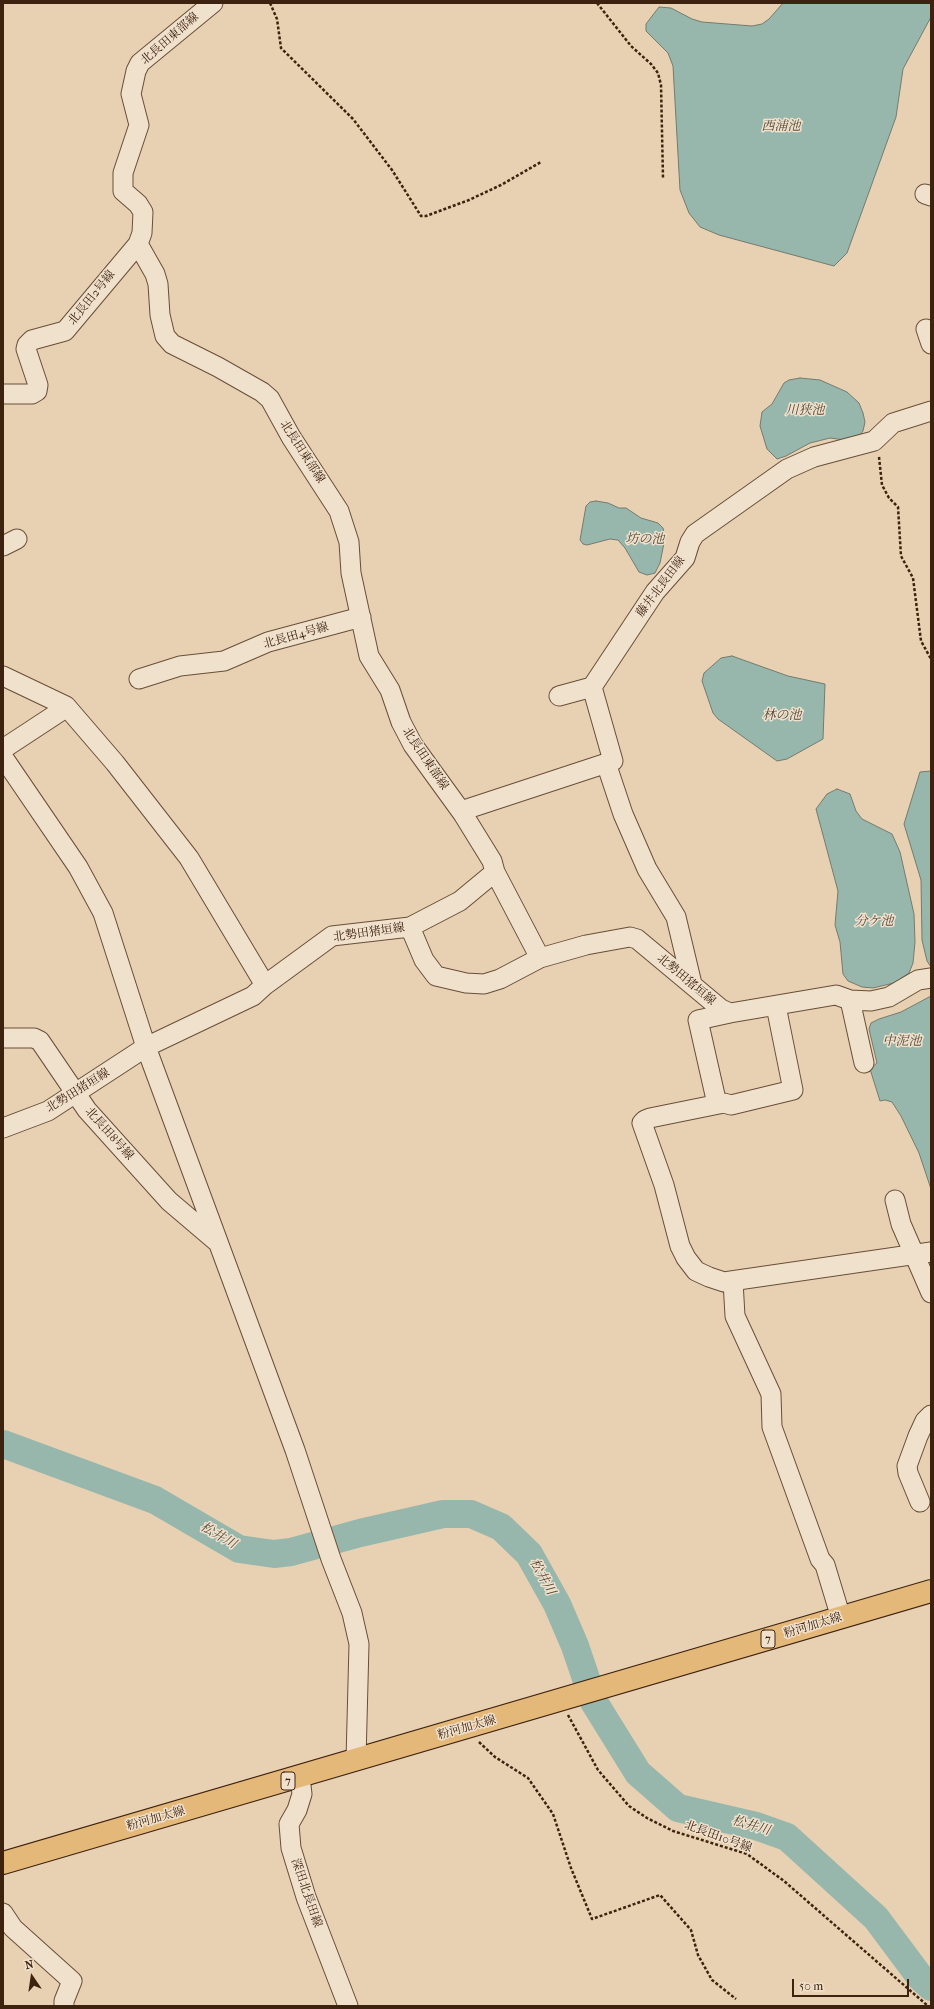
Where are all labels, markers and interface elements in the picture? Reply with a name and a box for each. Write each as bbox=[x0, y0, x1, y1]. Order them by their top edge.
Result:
street label: 北長田東部線 bbox=[138, 10, 202, 68]
water label: 西浦池 bbox=[762, 119, 800, 135]
street label: 北長田2号線 bbox=[66, 268, 118, 328]
water label: 川狭池 bbox=[786, 403, 824, 419]
street label: 北長田東部線 bbox=[276, 418, 328, 486]
water label: 坊の池 bbox=[626, 532, 664, 548]
street label: 藤井北長田線 bbox=[634, 554, 688, 620]
street label: 北長田4号線 bbox=[262, 620, 330, 652]
water label: 林の池 bbox=[763, 708, 801, 724]
street label: 北長田東部線 bbox=[399, 725, 451, 793]
water label: 分ケ池 bbox=[855, 914, 893, 930]
street label: 北勢田猪垣線 bbox=[332, 921, 406, 945]
street label: 北勢田猪垣線 bbox=[654, 951, 718, 1009]
water label: 中泥池 bbox=[883, 1034, 921, 1050]
street label: 北勢田猪垣線 bbox=[44, 1066, 112, 1116]
street label: 北長田8号線 bbox=[82, 1105, 136, 1163]
water label: 松井川 bbox=[197, 1519, 239, 1553]
water label: 松井川 bbox=[526, 1556, 558, 1598]
street label: 粉河加太線 bbox=[782, 1610, 844, 1642]
road number: 7 bbox=[761, 1630, 775, 1648]
street label: 粉河加太線 bbox=[436, 1713, 498, 1743]
road number: 7 bbox=[281, 1772, 295, 1790]
street label: 粉河加太線 bbox=[125, 1804, 187, 1834]
water label: 松井川 bbox=[730, 1813, 772, 1839]
street label: 北長田10号線 bbox=[682, 1818, 754, 1856]
street label: 深田北長田線 bbox=[287, 1857, 325, 1929]
north arrow bbox=[12, 1957, 52, 1997]
text: N bbox=[24, 1958, 35, 1972]
scale bar bbox=[794, 1971, 911, 1997]
text: 50 m bbox=[799, 1979, 823, 1993]

